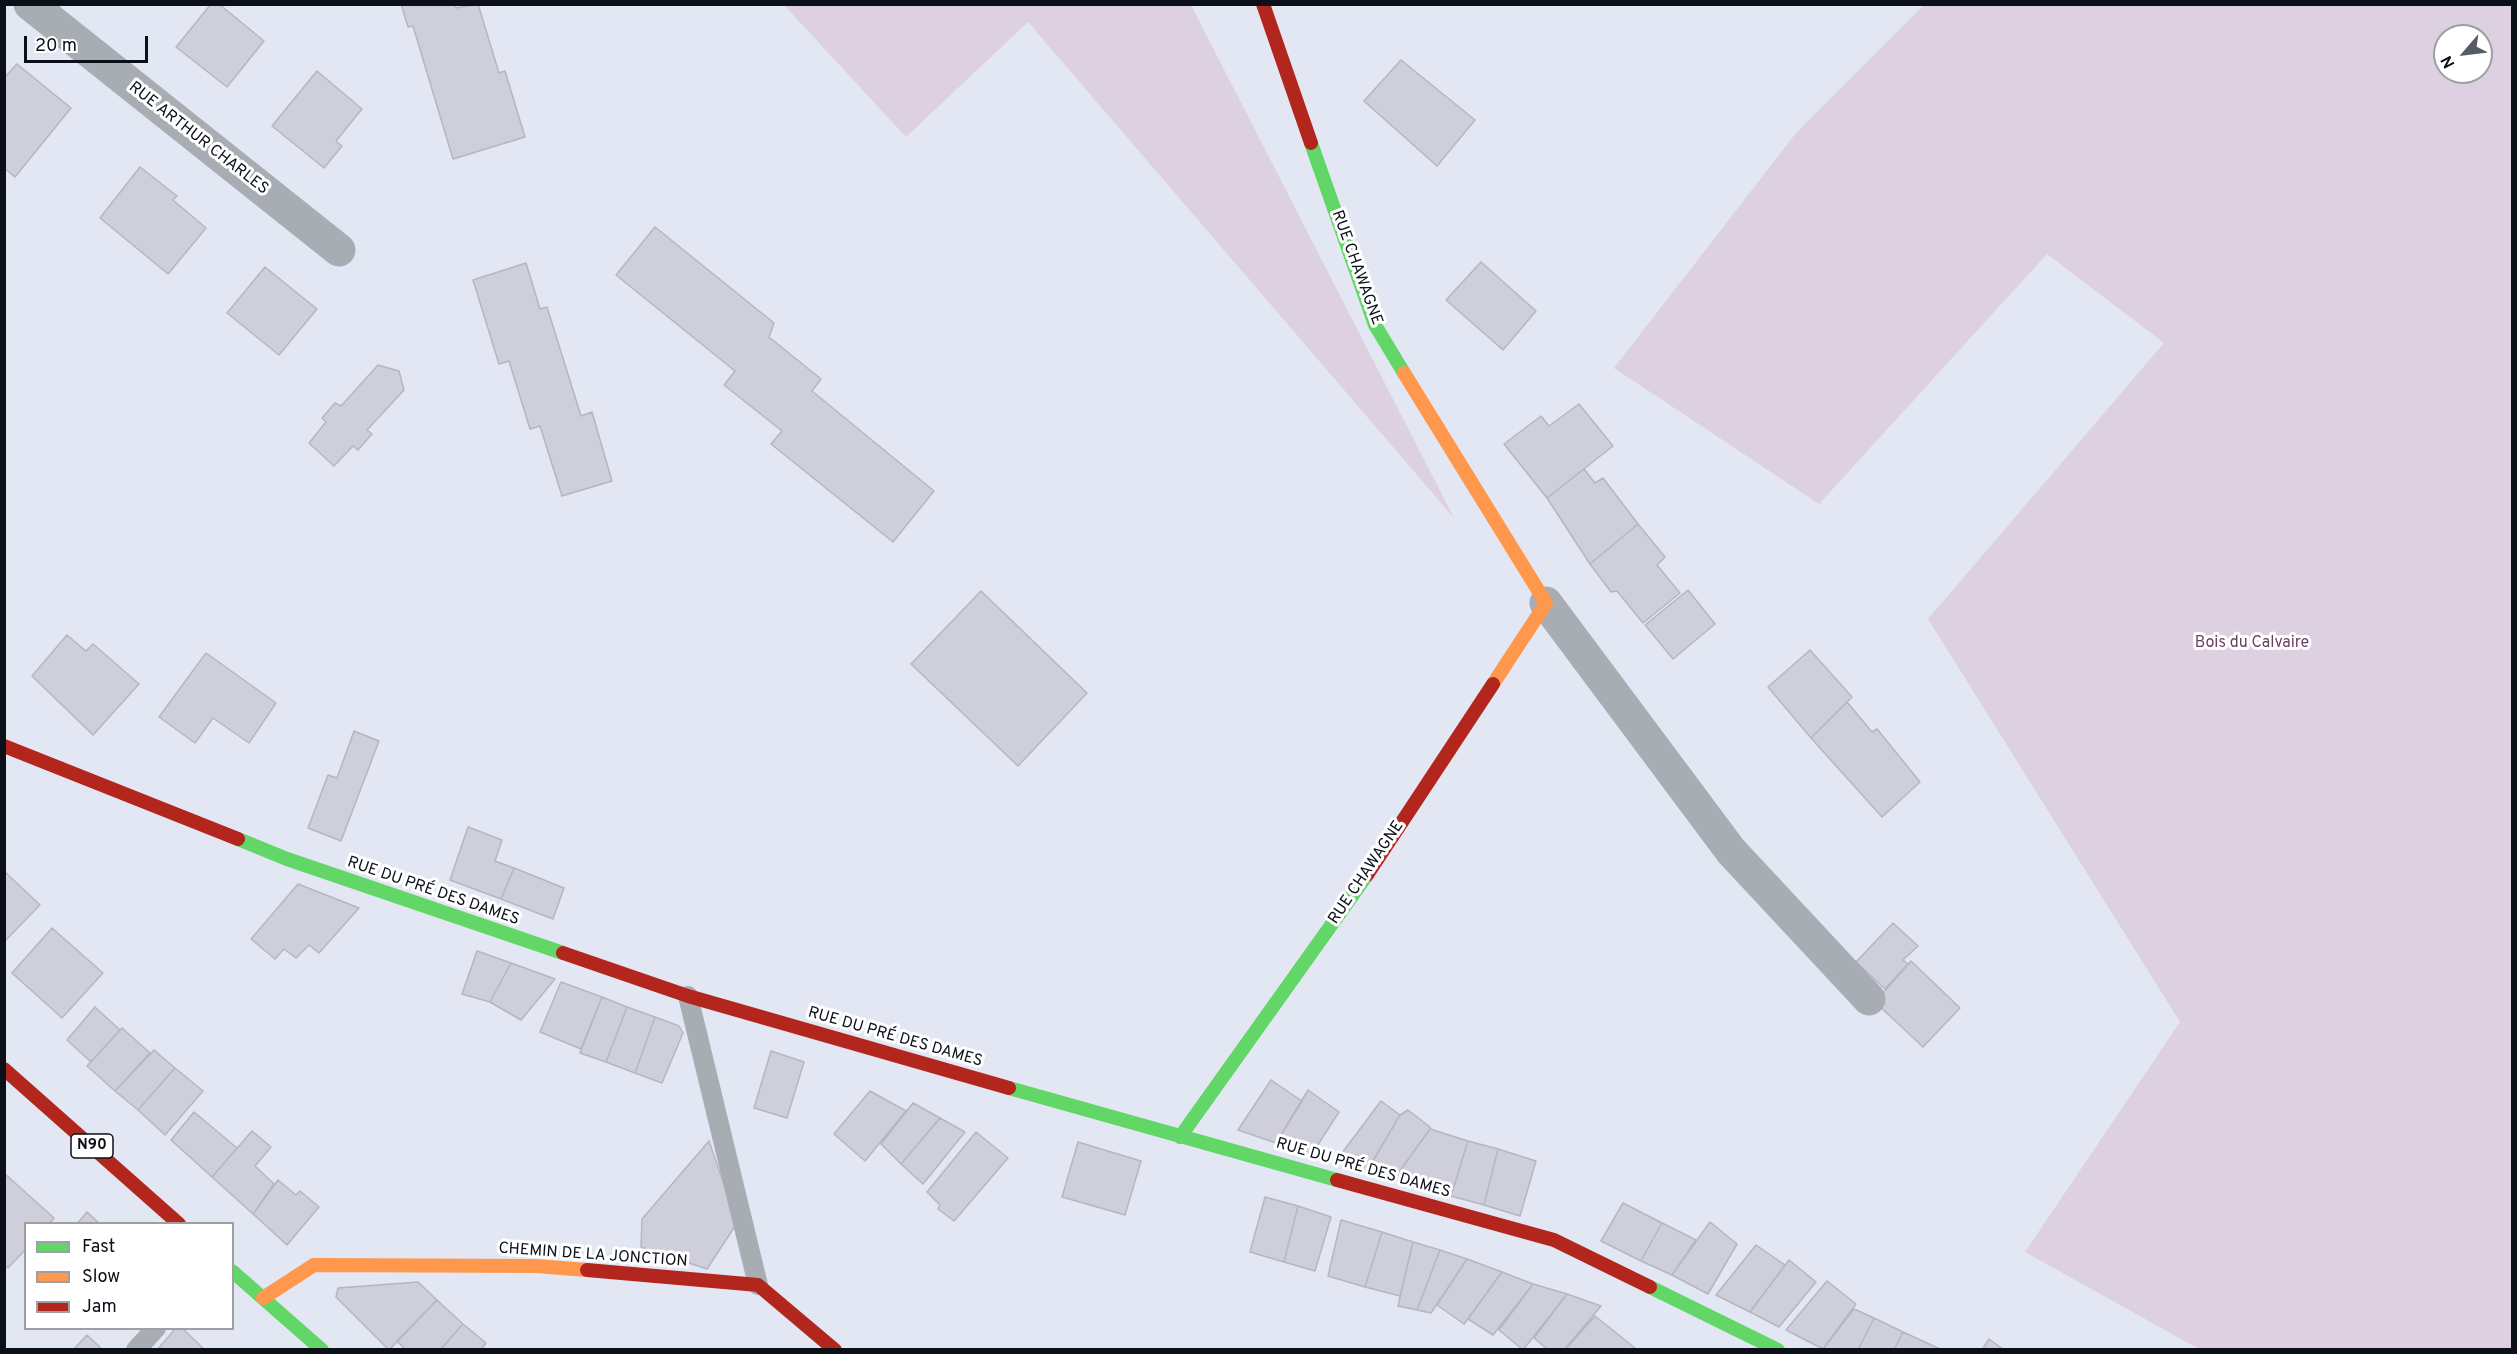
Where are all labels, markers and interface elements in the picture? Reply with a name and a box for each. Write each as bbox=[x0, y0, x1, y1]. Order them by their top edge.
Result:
scale bar bbox=[27, 24, 152, 62]
north arrow bbox=[2433, 24, 2493, 84]
text: 20 m bbox=[35, 35, 77, 58]
text: N bbox=[2437, 52, 2460, 71]
street label: RUE ARTHUR CHARLES bbox=[124, 79, 272, 199]
street label: RUE CHAWAGNE bbox=[1326, 208, 1386, 328]
park label: Bois du Calvaire bbox=[2195, 634, 2309, 654]
street label: RUE CHAWAGNE bbox=[1325, 818, 1409, 928]
street label: RUE DU PRÉ DES DAMES bbox=[344, 853, 522, 931]
street label: RUE DU PRÉ DES DAMES bbox=[805, 1004, 985, 1072]
road number: N90 bbox=[71, 1134, 113, 1158]
street label: RUE DU PRÉ DES DAMES bbox=[1273, 1135, 1453, 1203]
legend bbox=[24, 1222, 234, 1330]
text: Fast bbox=[82, 1236, 115, 1259]
street label: CHEMIN DE LA JONCTION bbox=[498, 1240, 688, 1272]
text: Slow bbox=[82, 1266, 120, 1289]
text: Jam bbox=[82, 1296, 117, 1319]

